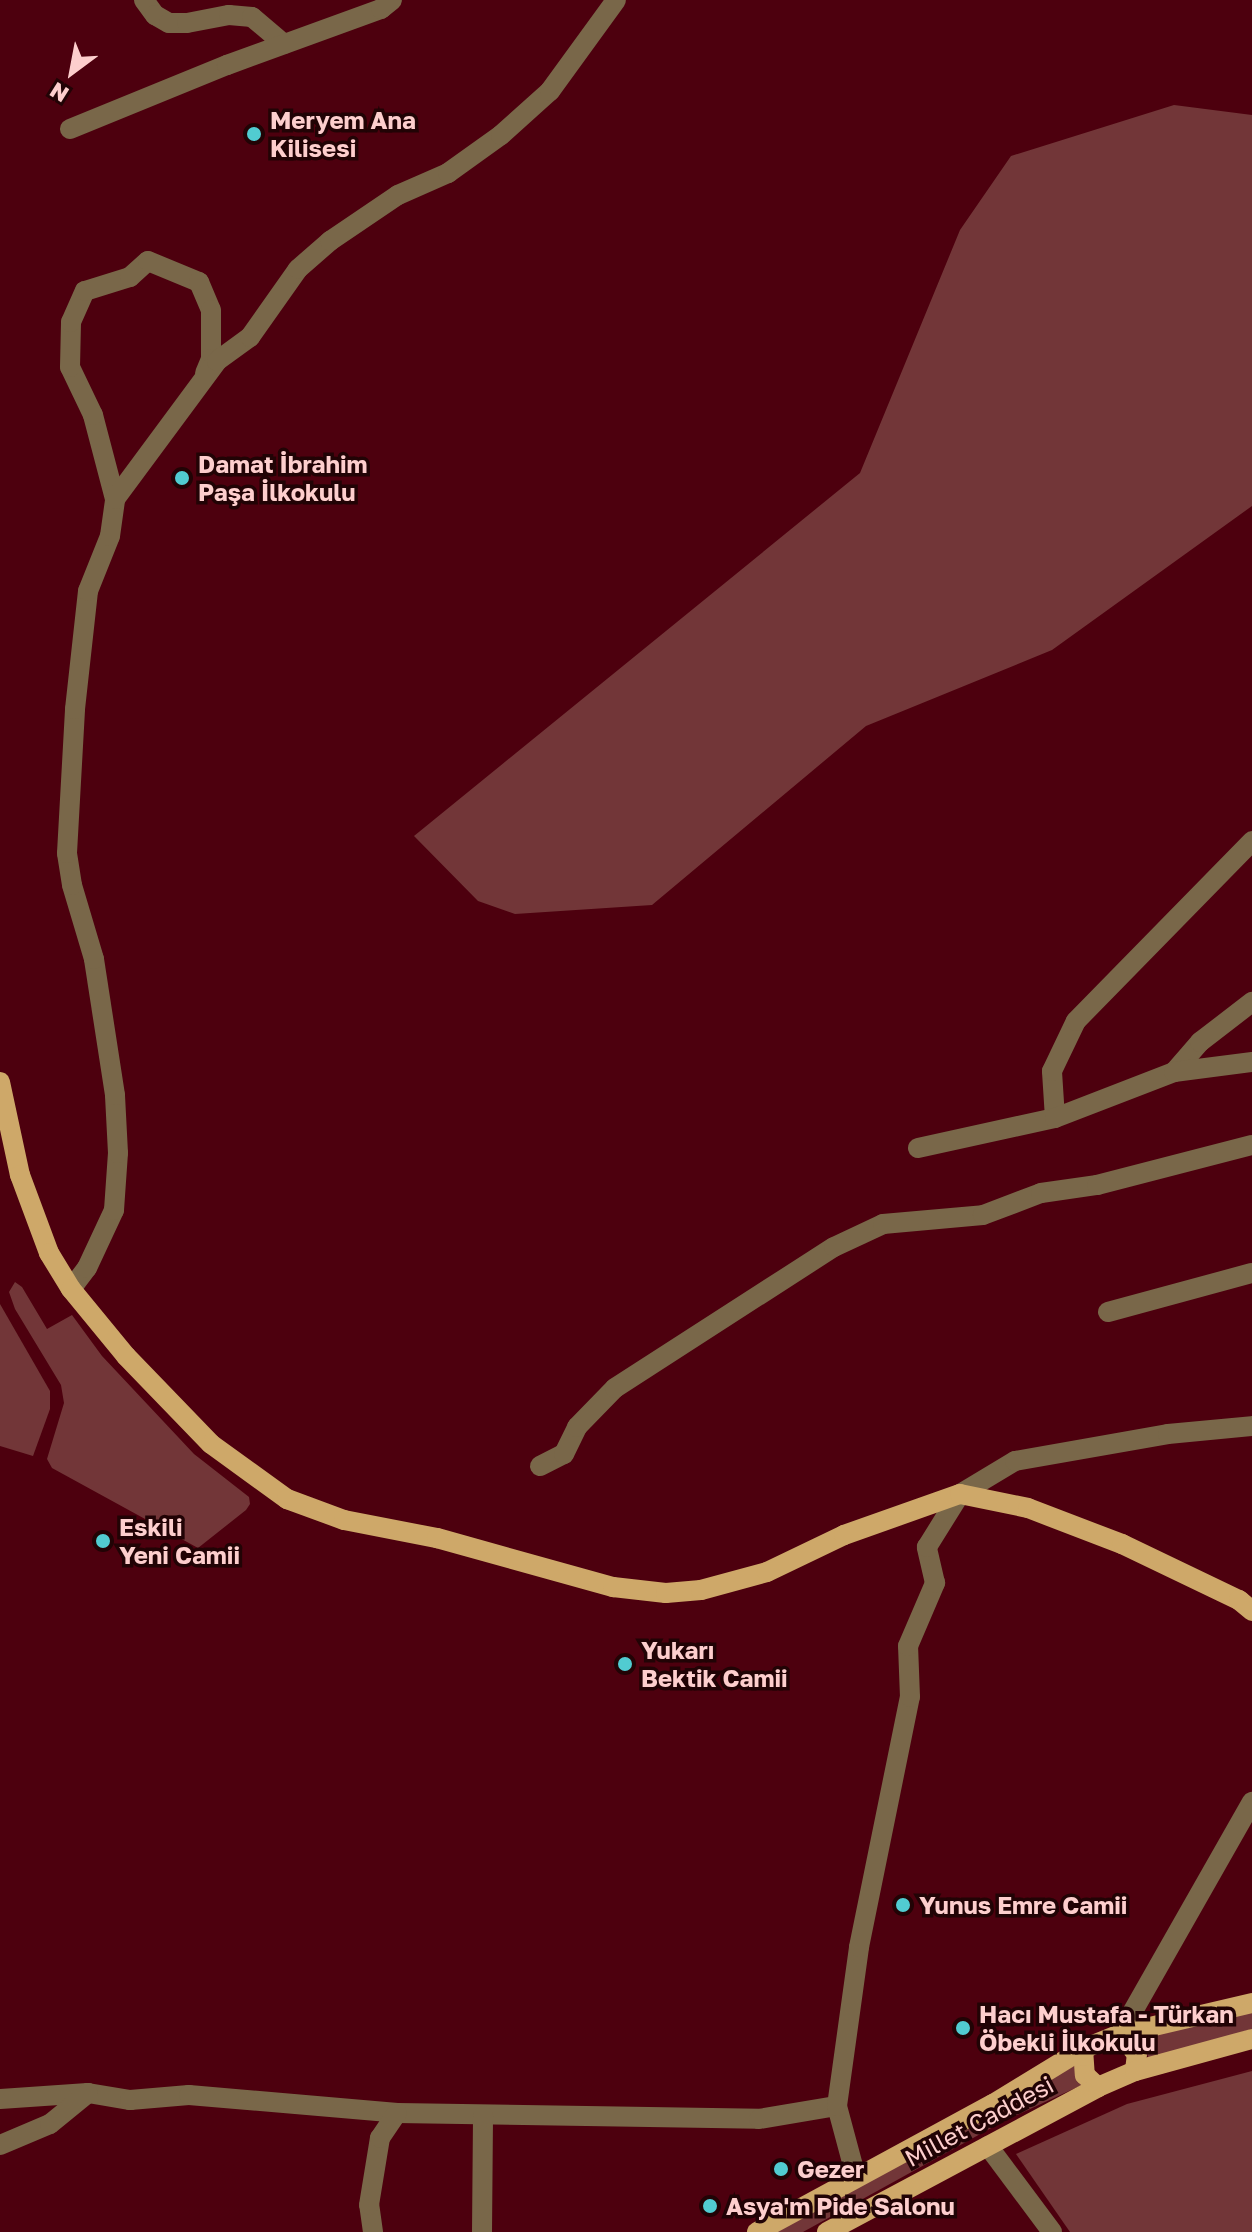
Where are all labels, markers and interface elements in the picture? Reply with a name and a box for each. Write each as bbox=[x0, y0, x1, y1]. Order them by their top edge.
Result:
north arrow bbox=[32, 32, 112, 112]
text: N bbox=[45, 77, 73, 109]
place label: Meryem Ana Kilisesi bbox=[270, 106, 416, 162]
marker: Meryem Ana Kilisesi bbox=[245, 125, 263, 143]
place label: Damat İbrahim Paşa İlkokulu bbox=[198, 450, 368, 506]
marker: Damat İbrahim Paşa İlkokulu bbox=[173, 469, 191, 487]
place label: Eskili Yeni Camii bbox=[119, 1513, 240, 1569]
marker: Eskili Yeni Camii bbox=[94, 1532, 112, 1550]
place label: Yukarı Bektik Camii bbox=[641, 1636, 788, 1692]
marker: Yukarı Bektik Camii bbox=[616, 1655, 634, 1673]
place label: Yunus Emre Camii bbox=[919, 1891, 1127, 1919]
marker: Yunus Emre Camii bbox=[894, 1896, 912, 1914]
place label: Hacı Mustafa - Türkan Öbekli İlkokulu bbox=[979, 2000, 1234, 2056]
marker: Hacı Mustafa - Türkan Öbekli İlkokulu bbox=[954, 2019, 972, 2037]
street label: Millet Caddesi bbox=[900, 2070, 1058, 2172]
place label: Gezer bbox=[797, 2155, 864, 2183]
marker: Gezer bbox=[772, 2160, 790, 2178]
place label: Asya'm Pide Salonu bbox=[726, 2192, 955, 2220]
marker: Asya'm Pide Salonu bbox=[701, 2197, 719, 2215]

